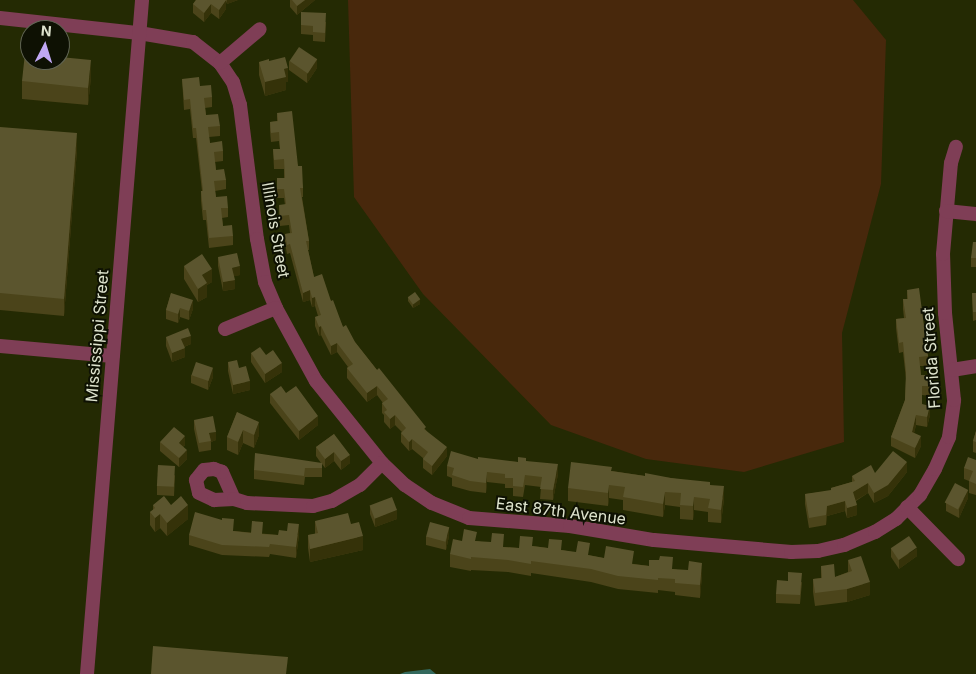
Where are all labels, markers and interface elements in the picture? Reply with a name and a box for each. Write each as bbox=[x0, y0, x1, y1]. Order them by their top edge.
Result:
north arrow bbox=[20, 20, 70, 70]
text: N bbox=[40, 22, 52, 39]
street label: Illinois Street bbox=[258, 181, 294, 279]
street label: Mississippi Street bbox=[82, 269, 112, 403]
street label: Florida Street bbox=[918, 307, 944, 409]
street label: East 87th Avenue bbox=[495, 493, 627, 529]

